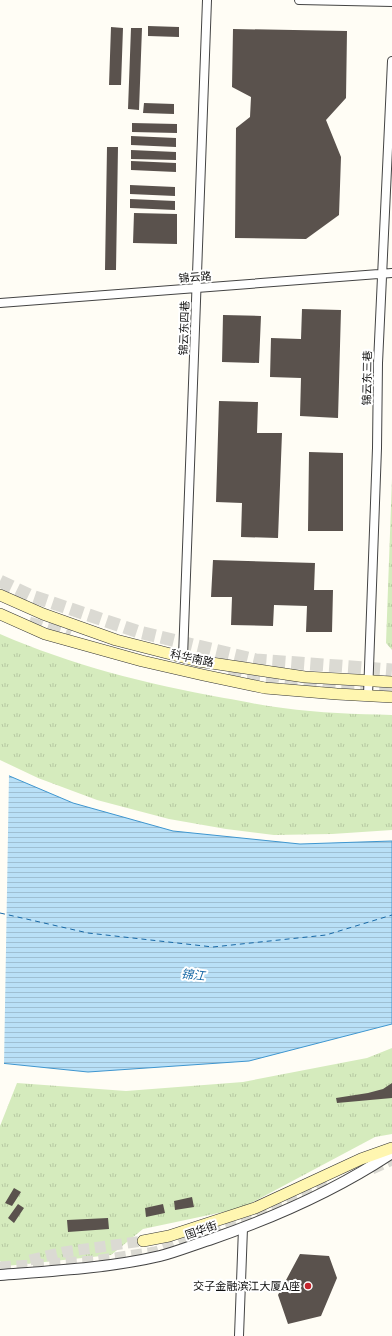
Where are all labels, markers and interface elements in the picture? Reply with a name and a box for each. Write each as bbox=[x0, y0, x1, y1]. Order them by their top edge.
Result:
street label: 锦云路 bbox=[178, 269, 212, 285]
street label: 锦云东四巷 bbox=[176, 300, 192, 356]
street label: 锦云东三巷 bbox=[360, 350, 374, 406]
street label: 科华南路 bbox=[169, 647, 215, 669]
water label: 锦江 bbox=[180, 966, 208, 983]
street label: 国华街 bbox=[183, 1218, 219, 1242]
place label: 交子金融滨江大厦A座 bbox=[193, 1279, 300, 1293]
marker: 交子金融滨江大厦A座 bbox=[303, 1281, 313, 1291]

